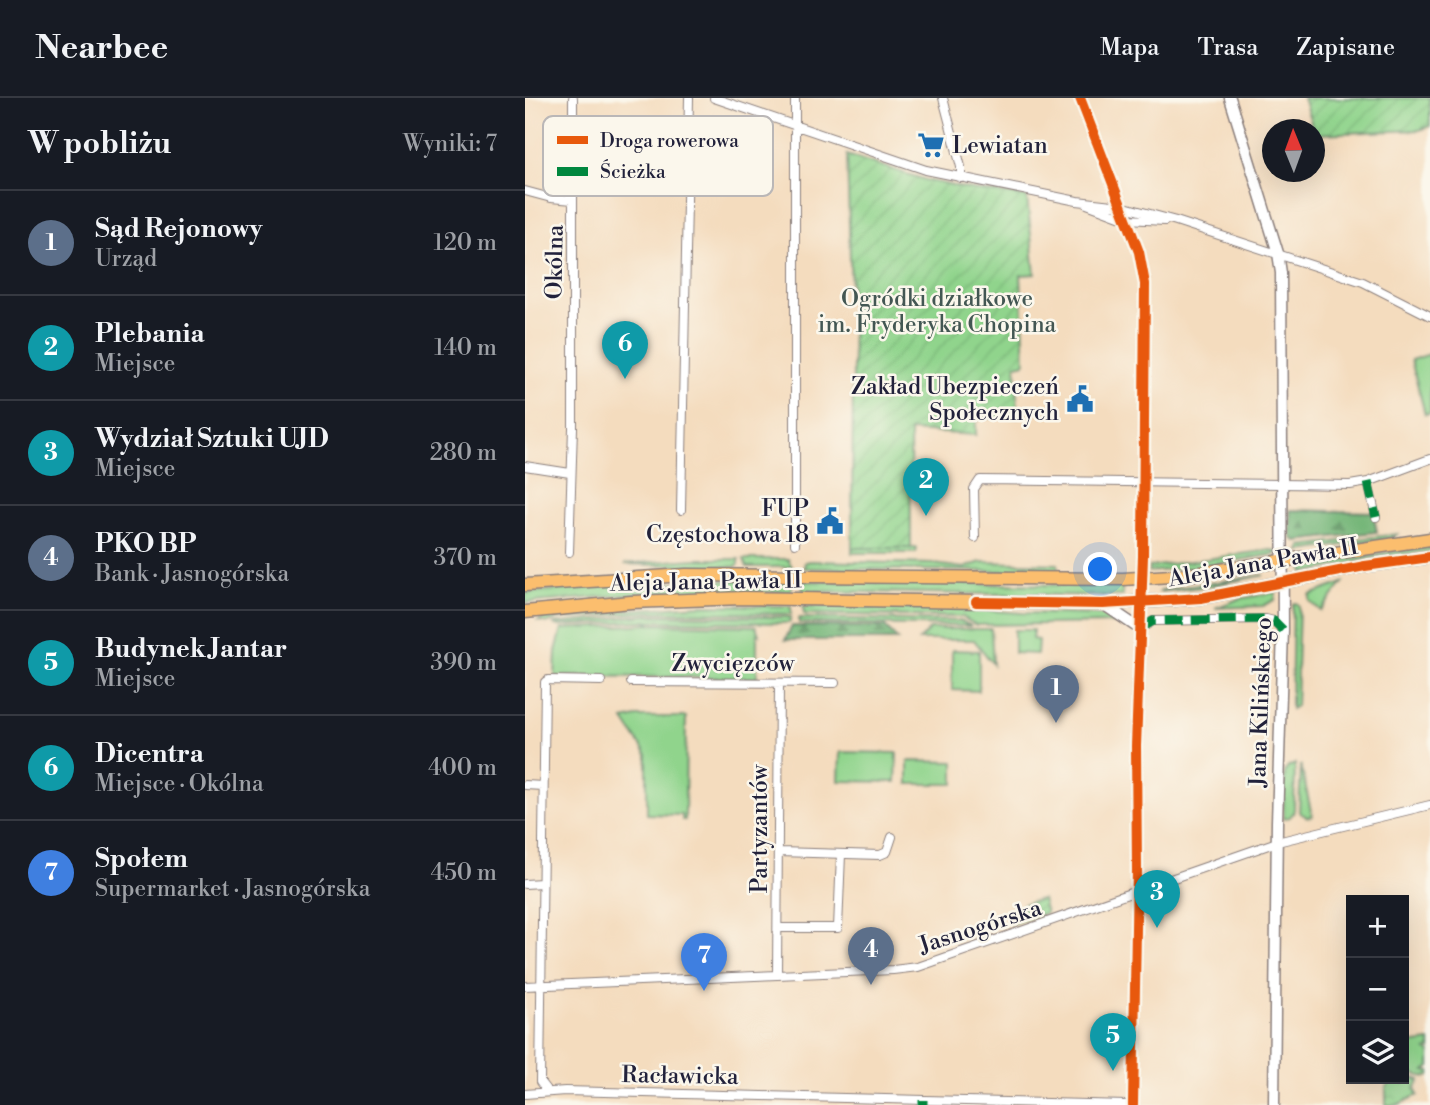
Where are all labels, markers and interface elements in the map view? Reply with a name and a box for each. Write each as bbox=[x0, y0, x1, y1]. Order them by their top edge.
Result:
text: Nearbee bbox=[35, 28, 168, 69]
text: Mapa bbox=[1100, 33, 1159, 63]
text: Trasa bbox=[1197, 33, 1258, 63]
text: Zapisane bbox=[1296, 33, 1395, 63]
legend bbox=[543, 116, 773, 196]
north arrow bbox=[1262, 119, 1325, 182]
text: W pobliżu bbox=[28, 125, 171, 163]
text: Droga rowerowa bbox=[600, 129, 739, 153]
text: Wyniki: 7 bbox=[403, 130, 497, 158]
supermarket icon: Lewiatan bbox=[916, 130, 946, 160]
place label: Lewiatan bbox=[952, 132, 1048, 160]
text: Ścieżka bbox=[600, 159, 666, 184]
text: Sąd Rejonowy bbox=[95, 213, 263, 245]
street label: Okólna bbox=[540, 224, 570, 300]
text: 1 bbox=[45, 229, 57, 257]
text: 120 m bbox=[433, 229, 497, 257]
text: Urząd bbox=[95, 245, 157, 273]
park label: Ogródki działkowe im. Fryderyka Chopina bbox=[818, 285, 1057, 339]
text: Plebania bbox=[95, 318, 205, 350]
pin: 6 bbox=[602, 321, 648, 379]
text: 2 bbox=[44, 334, 58, 362]
text: 140 m bbox=[434, 334, 497, 362]
text: Miejsce bbox=[95, 350, 175, 378]
place label: Zakład Ubezpieczeń Społecznych bbox=[851, 373, 1059, 427]
public building icon: Zakład Ubezpieczeń Społecznych bbox=[1065, 384, 1095, 414]
text: Wydział Sztuki UJD bbox=[95, 423, 329, 455]
text: 3 bbox=[44, 439, 58, 467]
text: 280 m bbox=[430, 439, 497, 467]
text: Miejsce bbox=[95, 455, 175, 483]
pin: 2 bbox=[903, 458, 949, 516]
place label: FUP Częstochowa 18 bbox=[646, 495, 809, 549]
public building icon: FUP Częstochowa 18 bbox=[815, 506, 845, 536]
text: PKO BP bbox=[95, 528, 196, 560]
street label: Aleja Jana Pawła II bbox=[1165, 532, 1360, 594]
text: 4 bbox=[43, 544, 59, 572]
text: 370 m bbox=[434, 544, 497, 572]
your location bbox=[1083, 552, 1117, 586]
text: Bank · Jasnogórska bbox=[95, 560, 289, 588]
street label: Aleja Jana Pawła II bbox=[609, 566, 803, 598]
street label: Jana Kilińskiego bbox=[1244, 617, 1278, 789]
text: Budynek Jantar bbox=[95, 633, 287, 665]
text: 5 bbox=[44, 649, 58, 677]
text: 390 m bbox=[430, 649, 497, 677]
street label: Zwycięzców bbox=[672, 650, 796, 678]
text: Miejsce bbox=[95, 665, 175, 693]
pin: 1 bbox=[1033, 665, 1079, 723]
text: Dicentra bbox=[95, 738, 204, 770]
text: 6 bbox=[44, 754, 58, 782]
text: 400 m bbox=[428, 754, 497, 782]
street label: Partyzantów bbox=[746, 763, 774, 893]
text: Miejsce · Okólna bbox=[95, 770, 264, 798]
text: Społem bbox=[95, 843, 188, 875]
text: 7 bbox=[44, 859, 58, 887]
text: 450 m bbox=[431, 859, 497, 887]
pin: 3 bbox=[1134, 870, 1180, 928]
text: Supermarket · Jasnogórska bbox=[95, 875, 370, 903]
street label: Jasnogórska bbox=[914, 894, 1046, 960]
map controls bbox=[1346, 895, 1409, 1084]
button: + bbox=[1346, 895, 1409, 958]
pin: 4 bbox=[848, 927, 894, 985]
pin: 7 bbox=[681, 933, 727, 991]
button: − bbox=[1346, 958, 1409, 1021]
pin: 5 bbox=[1090, 1013, 1136, 1071]
button: layers bbox=[1346, 1021, 1409, 1084]
street label: Racławicka bbox=[621, 1061, 739, 1091]

